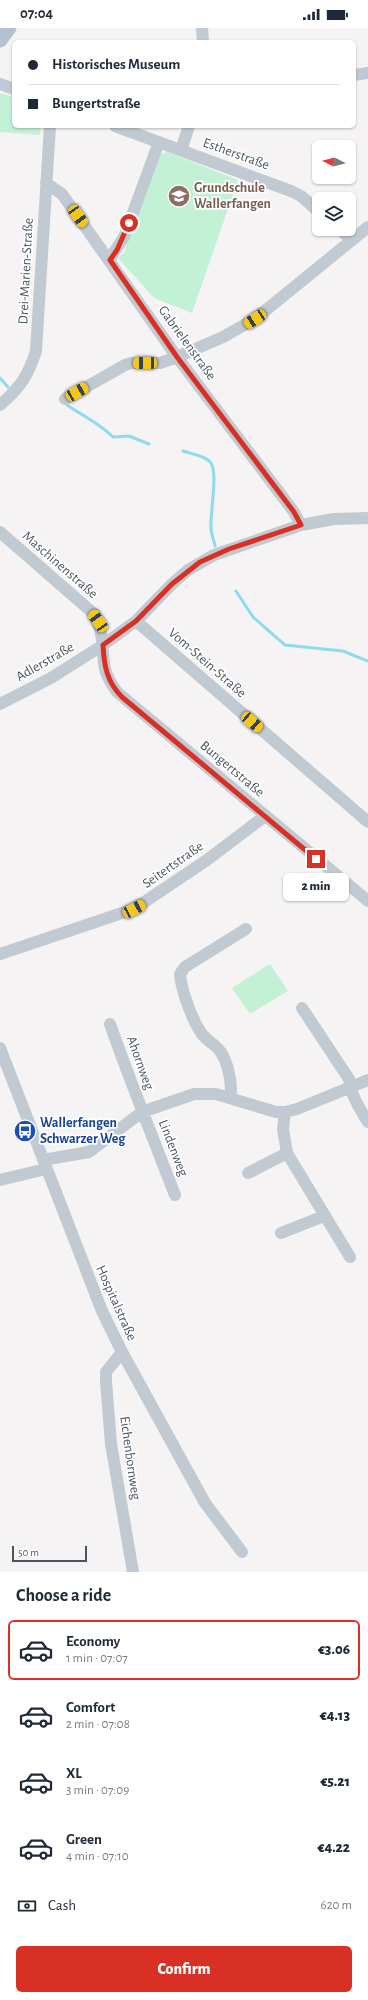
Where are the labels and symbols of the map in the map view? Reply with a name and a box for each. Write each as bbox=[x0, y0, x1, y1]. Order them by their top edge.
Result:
street label: Estherstraße bbox=[201, 136, 271, 172]
north arrow bbox=[312, 140, 356, 184]
place label: Grundschule Wallerfangen bbox=[194, 181, 271, 211]
school or university icon: Grundschule Wallerfangen bbox=[166, 183, 192, 209]
car bbox=[66, 203, 90, 229]
route start bbox=[120, 214, 138, 232]
street label: Drei-Marien-Straße bbox=[16, 217, 36, 325]
street label: Gabrielenstraße bbox=[155, 303, 219, 383]
car bbox=[242, 307, 268, 331]
car bbox=[133, 357, 157, 369]
car bbox=[64, 381, 90, 403]
street label: Maschinenstraße bbox=[20, 529, 100, 601]
car bbox=[86, 608, 110, 634]
street label: Vom-Stein-Straße bbox=[165, 626, 249, 700]
street label: Adlerstraße bbox=[14, 640, 76, 684]
car bbox=[239, 710, 265, 734]
street label: Bungertstraße bbox=[197, 738, 267, 800]
street label: Seitertstraße bbox=[140, 839, 206, 891]
route end bbox=[307, 850, 325, 868]
callout: 2 min bbox=[283, 873, 349, 901]
car bbox=[121, 898, 147, 920]
street label: Ahornweg bbox=[124, 1034, 156, 1092]
place label: Wallerfangen Schwarzer Weg bbox=[40, 1116, 126, 1146]
bus stop icon: Wallerfangen Schwarzer Weg bbox=[12, 1118, 38, 1144]
street label: Lindenweg bbox=[156, 1118, 190, 1178]
street label: Hospitalstraße bbox=[93, 1263, 139, 1343]
street label: Eichenbornweg bbox=[117, 1415, 143, 1501]
scale bar bbox=[12, 1544, 87, 1563]

